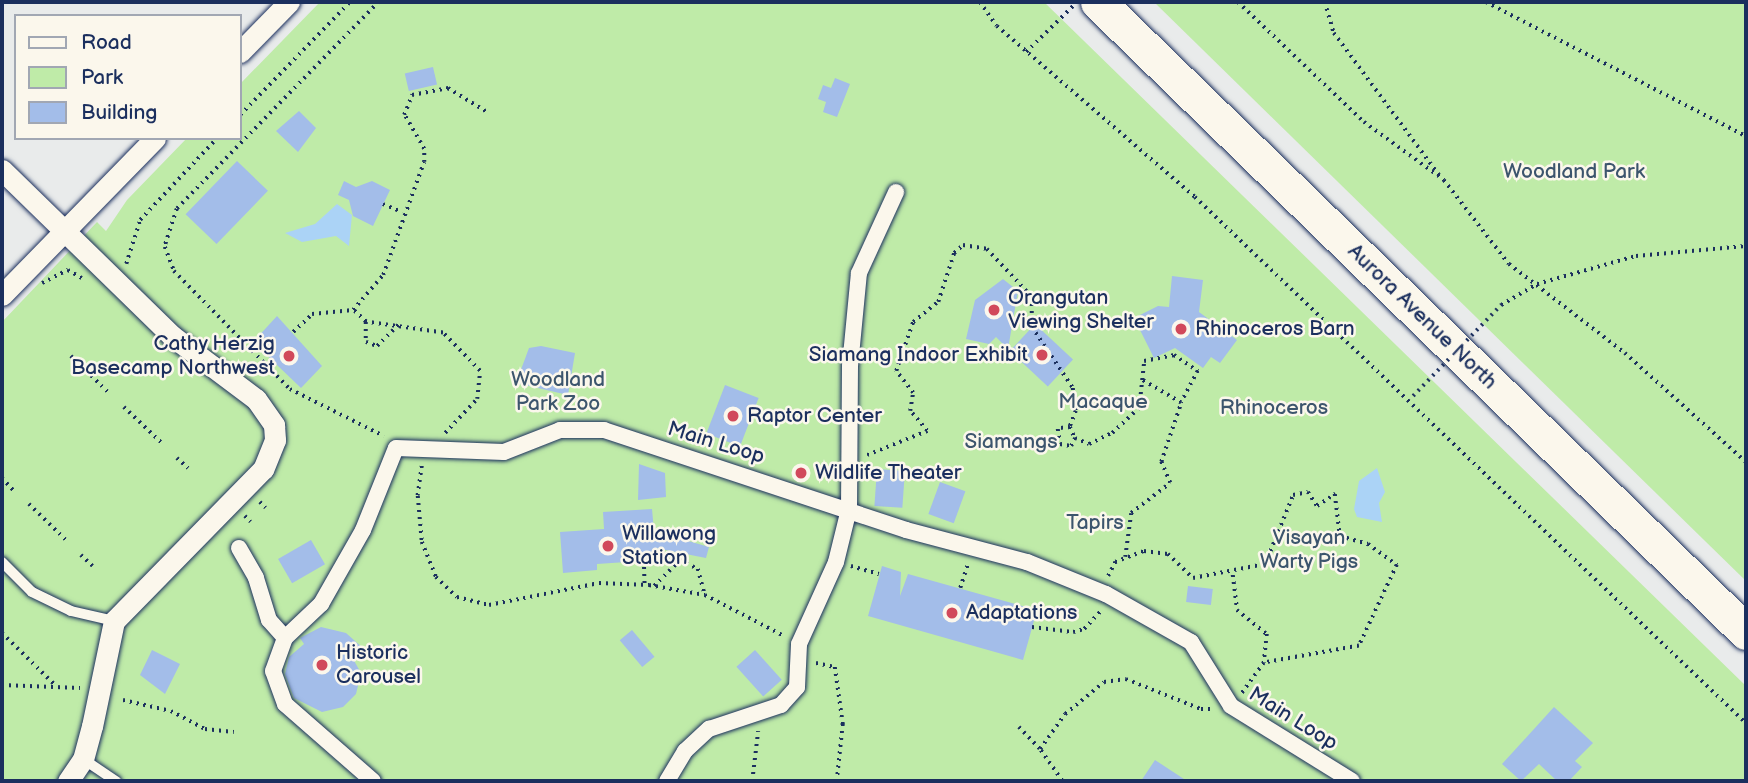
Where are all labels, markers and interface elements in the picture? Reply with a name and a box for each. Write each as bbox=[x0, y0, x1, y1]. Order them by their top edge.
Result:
legend bbox=[14, 14, 242, 140]
text: Road bbox=[81, 30, 132, 55]
text: Park bbox=[81, 65, 123, 90]
text: Building bbox=[81, 100, 157, 125]
park label: Woodland Park bbox=[1503, 159, 1645, 185]
street label: Aurora Avenue North bbox=[1342, 239, 1502, 395]
place label: Orangutan Viewing Shelter bbox=[1008, 285, 1154, 335]
marker: Orangutan Viewing Shelter bbox=[986, 302, 1002, 318]
place label: Rhinoceros Barn bbox=[1195, 316, 1355, 342]
marker: Rhinoceros Barn bbox=[1173, 321, 1189, 337]
place label: Cathy Herzig Basecamp Northwest bbox=[71, 331, 275, 381]
place label: Siamang Indoor Exhibit bbox=[809, 342, 1028, 368]
marker: Siamang Indoor Exhibit bbox=[1034, 347, 1050, 363]
marker: Cathy Herzig Basecamp Northwest bbox=[281, 348, 297, 364]
park label: Woodland Park Zoo bbox=[511, 367, 605, 417]
park label: Macaque bbox=[1058, 389, 1148, 415]
park label: Rhinoceros bbox=[1220, 395, 1328, 421]
place label: Raptor Center bbox=[747, 403, 882, 429]
marker: Raptor Center bbox=[725, 408, 741, 424]
street label: Main Loop bbox=[665, 416, 767, 470]
park label: Siamangs bbox=[964, 429, 1058, 455]
place label: Wildlife Theater bbox=[815, 460, 962, 486]
marker: Wildlife Theater bbox=[793, 465, 809, 481]
park label: Tapirs bbox=[1066, 510, 1124, 536]
place label: Willawong Station bbox=[622, 521, 716, 571]
park label: Visayan Warty Pigs bbox=[1259, 525, 1359, 575]
marker: Willawong Station bbox=[600, 538, 616, 554]
place label: Adaptations bbox=[966, 600, 1077, 626]
marker: Adaptations bbox=[944, 605, 960, 621]
place label: Historic Carousel bbox=[336, 640, 421, 690]
marker: Historic Carousel bbox=[314, 657, 330, 673]
street label: Main Loop bbox=[1244, 682, 1342, 756]

